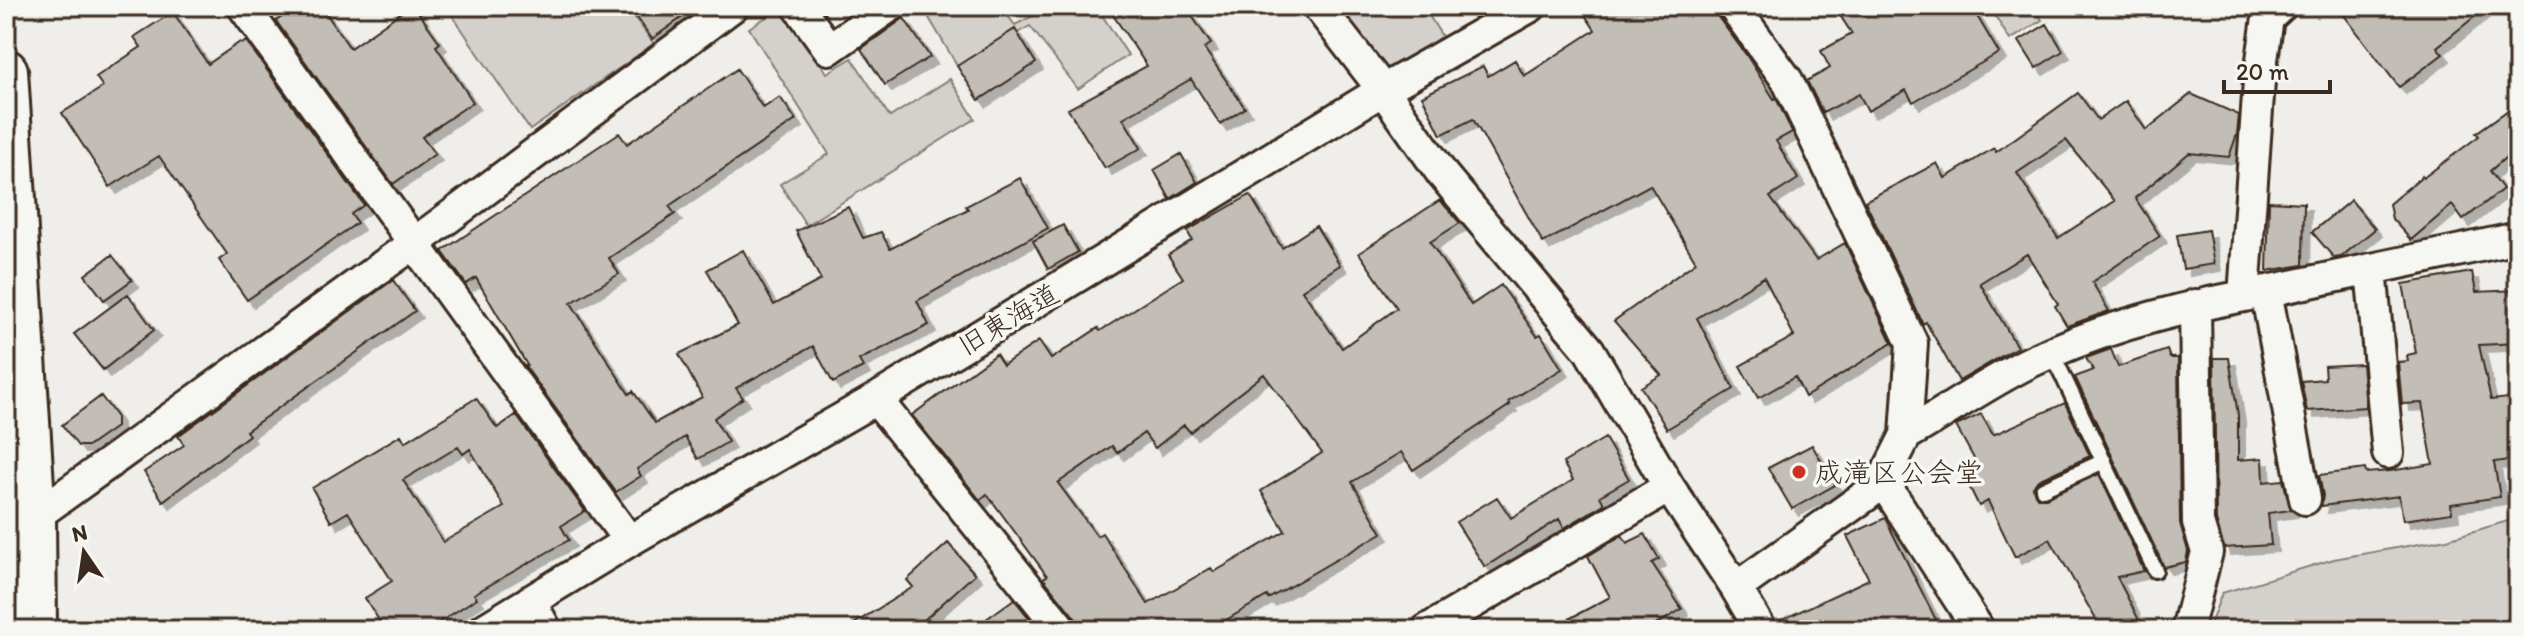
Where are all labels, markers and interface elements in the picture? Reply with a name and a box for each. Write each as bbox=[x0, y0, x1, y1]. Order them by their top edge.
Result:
scale bar bbox=[2224, 44, 2330, 94]
text: 20 m bbox=[2236, 57, 2289, 86]
street label: 旧東海道 bbox=[951, 276, 1065, 362]
place label: 成滝区公会堂 bbox=[1815, 455, 1983, 489]
marker: 成滝区公会堂 bbox=[1790, 463, 1808, 481]
north arrow bbox=[44, 512, 124, 592]
text: N bbox=[69, 518, 90, 548]

